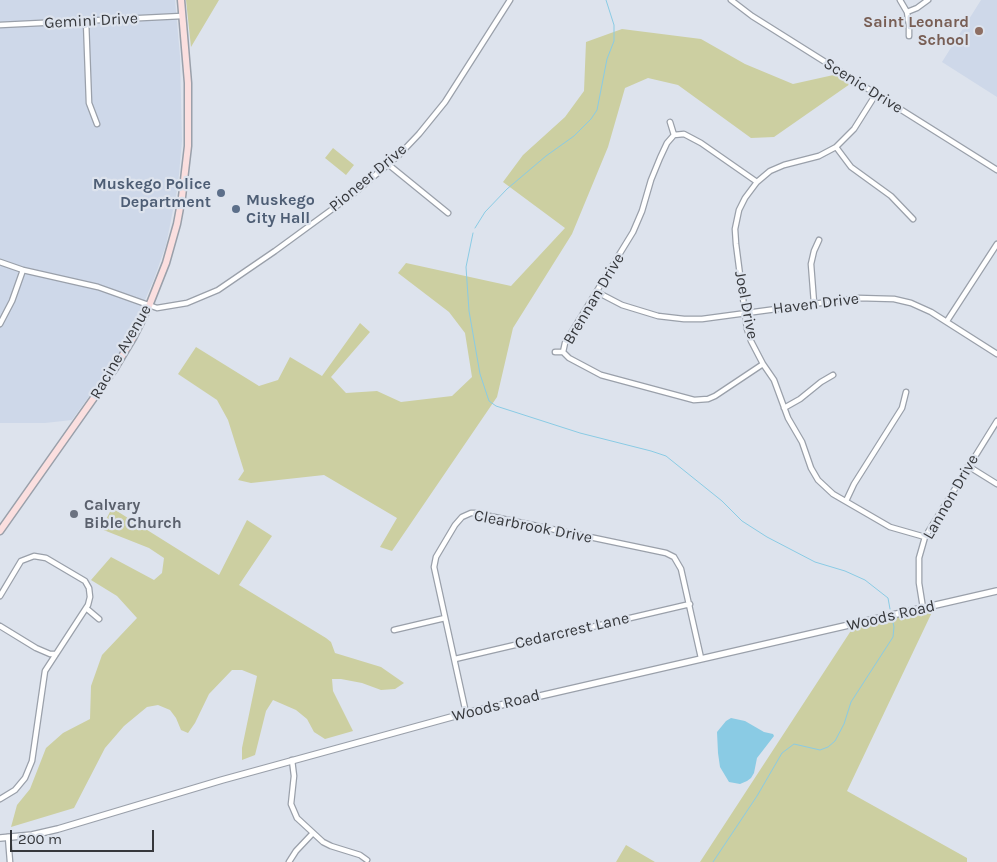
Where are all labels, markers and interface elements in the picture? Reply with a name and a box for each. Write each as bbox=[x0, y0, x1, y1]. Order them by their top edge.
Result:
street label: Gemini Drive bbox=[44, 9, 138, 33]
place label: Saint Leonard School bbox=[863, 12, 969, 50]
marker: Saint Leonard School bbox=[973, 25, 985, 37]
street label: Scenic Drive bbox=[820, 54, 906, 118]
street label: Pioneer Drive bbox=[325, 140, 411, 216]
place label: Muskego Police Department bbox=[93, 174, 211, 212]
marker: Muskego Police Department bbox=[215, 187, 227, 199]
place label: Muskego City Hall bbox=[246, 190, 315, 228]
marker: Muskego City Hall bbox=[230, 203, 242, 215]
street label: Brennan Drive bbox=[559, 250, 629, 348]
street label: Joel Drive bbox=[730, 269, 762, 341]
street label: Haven Drive bbox=[772, 289, 860, 319]
street label: Racine Avenue bbox=[86, 301, 156, 403]
street label: Lannon Drive bbox=[919, 451, 983, 543]
place label: Calvary Bible Church bbox=[84, 495, 182, 533]
street label: Clearbrook Drive bbox=[472, 506, 594, 548]
marker: Calvary Bible Church bbox=[68, 508, 80, 520]
street label: Woods Road bbox=[845, 597, 937, 635]
street label: Cedarcrest Lane bbox=[513, 609, 631, 653]
street label: Woods Road bbox=[450, 686, 542, 726]
scale bar bbox=[12, 820, 156, 852]
text: 200 m bbox=[18, 830, 62, 848]

